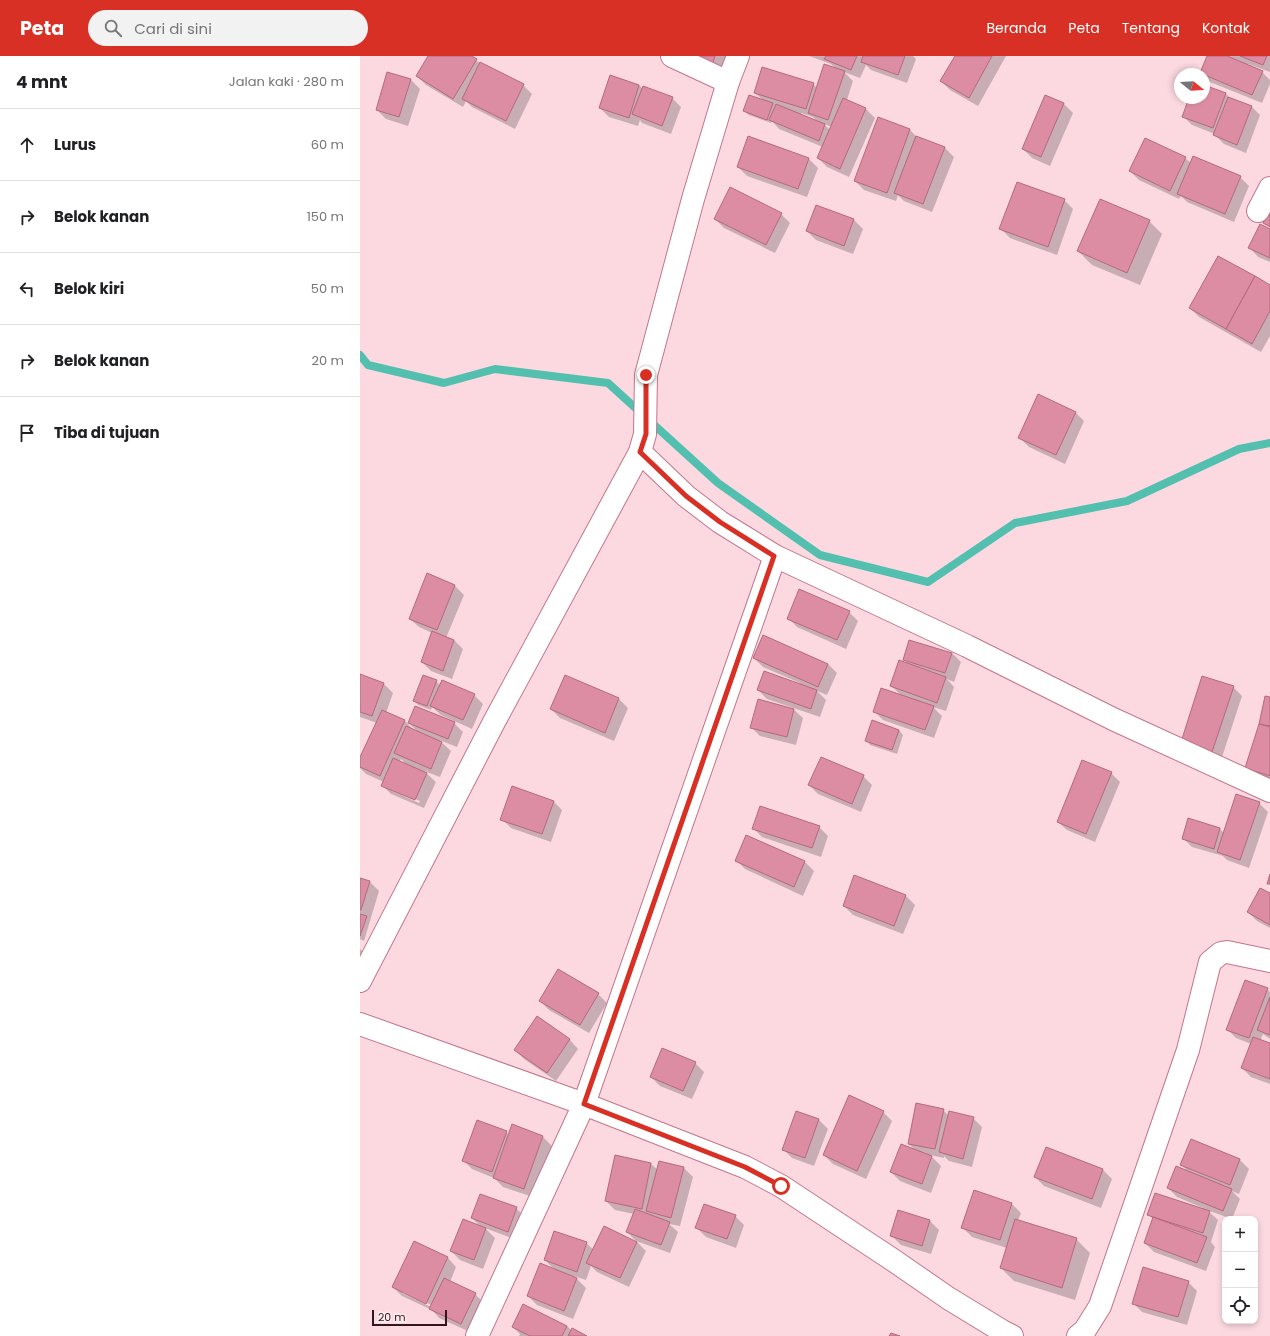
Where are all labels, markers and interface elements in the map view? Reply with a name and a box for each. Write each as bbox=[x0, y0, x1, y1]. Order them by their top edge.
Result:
search box bbox=[88, 10, 368, 46]
text: Peta bbox=[20, 15, 64, 42]
icon: search bbox=[102, 17, 124, 39]
text: Cari di sini bbox=[134, 18, 212, 39]
text: Beranda bbox=[987, 18, 1046, 38]
text: Peta bbox=[1068, 18, 1100, 38]
text: Tentang bbox=[1122, 18, 1180, 38]
text: Kontak bbox=[1202, 18, 1250, 38]
north arrow bbox=[1174, 68, 1210, 104]
text: 4 mnt bbox=[16, 70, 67, 94]
text: Jalan kaki · 280 m bbox=[229, 72, 344, 91]
icon: ahead bbox=[16, 134, 38, 156]
text: Lurus bbox=[54, 134, 96, 155]
text: 60 m bbox=[311, 135, 344, 154]
icon: right bbox=[16, 206, 38, 228]
text: Belok kanan bbox=[54, 206, 149, 227]
text: 150 m bbox=[307, 207, 344, 226]
icon: left bbox=[16, 278, 38, 300]
text: Belok kiri bbox=[54, 278, 124, 299]
text: 50 m bbox=[311, 279, 344, 298]
icon: right bbox=[16, 350, 38, 372]
text: Belok kanan bbox=[54, 350, 149, 371]
text: 20 m bbox=[311, 351, 344, 370]
route end bbox=[637, 366, 655, 384]
icon: arrive bbox=[16, 422, 38, 444]
text: Tiba di tujuan bbox=[54, 422, 160, 443]
route start bbox=[772, 1177, 790, 1195]
map controls bbox=[1222, 1216, 1258, 1324]
button: + bbox=[1222, 1216, 1258, 1252]
button: − bbox=[1222, 1252, 1258, 1288]
button: locate bbox=[1222, 1288, 1258, 1324]
scale bar bbox=[372, 1308, 447, 1327]
text: 20 m bbox=[378, 1309, 406, 1325]

